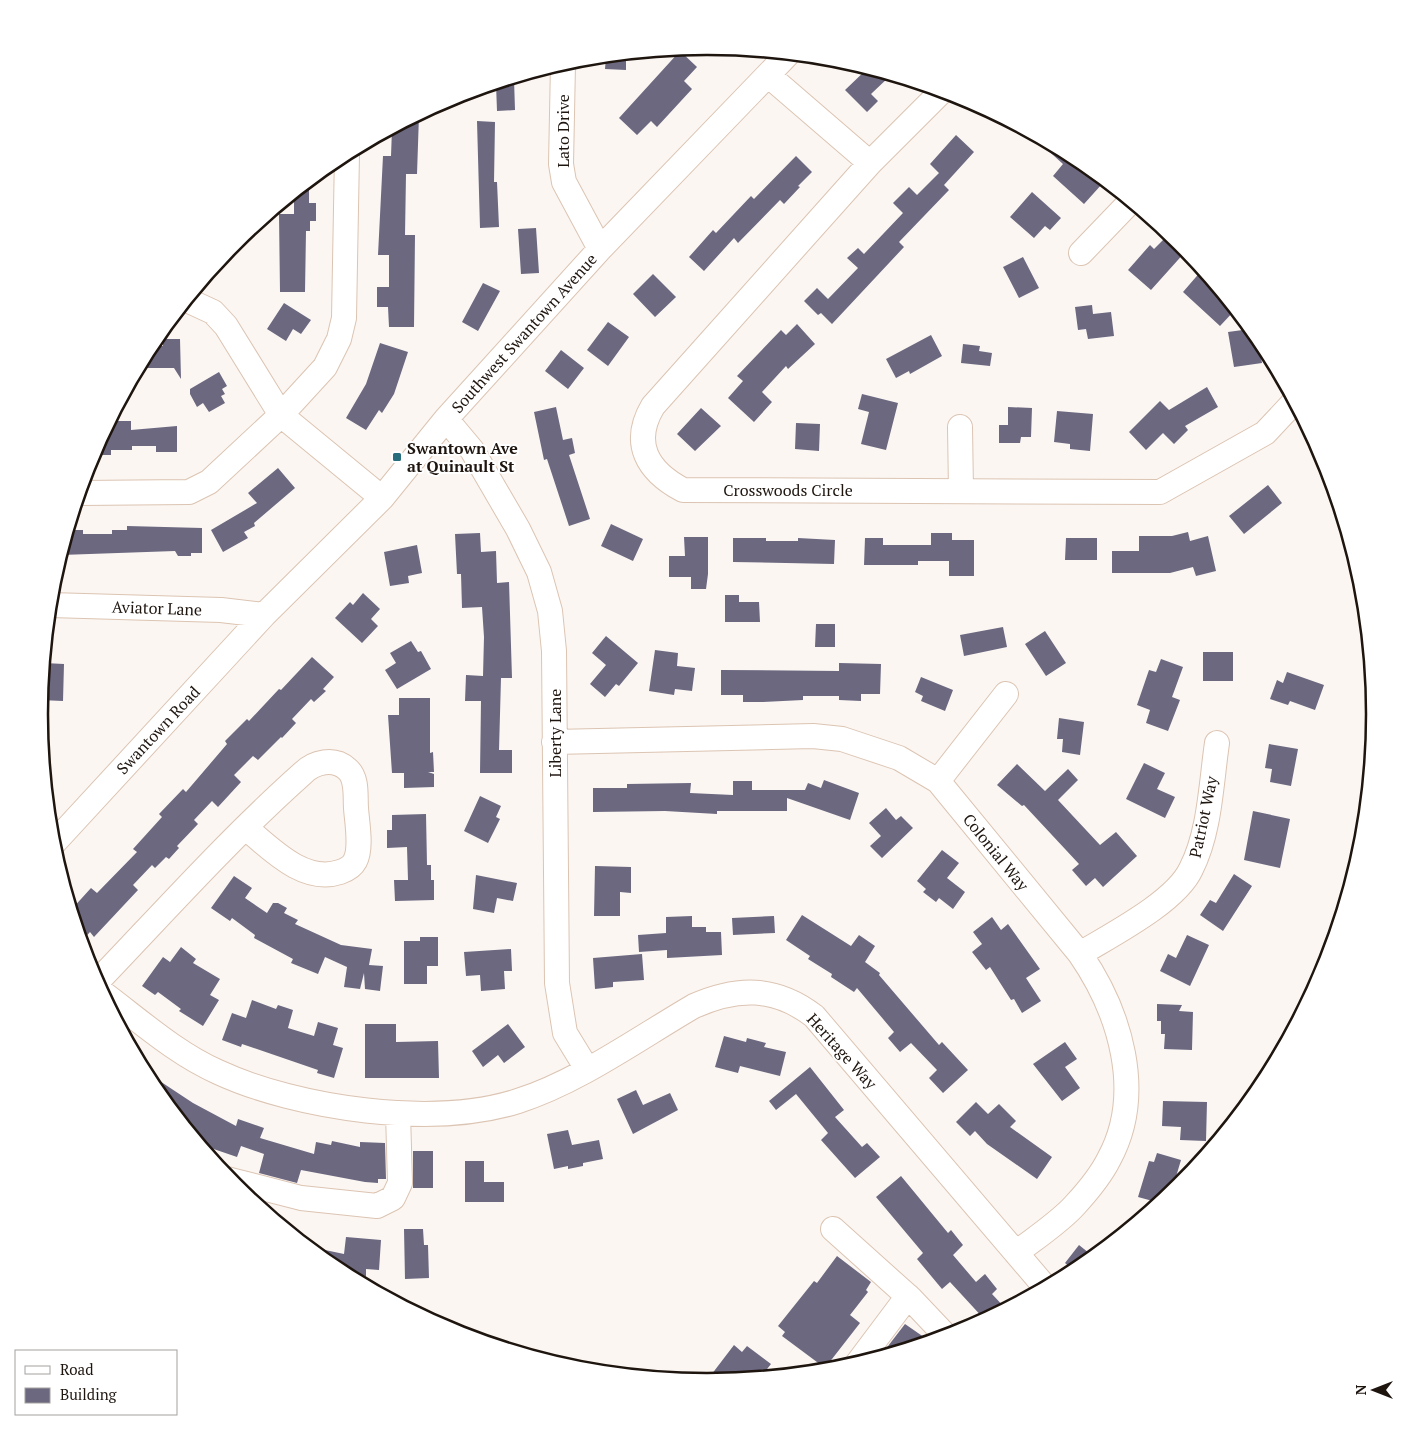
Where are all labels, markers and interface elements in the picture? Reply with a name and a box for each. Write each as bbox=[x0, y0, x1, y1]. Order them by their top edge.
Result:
street label: Lato Drive bbox=[552, 94, 574, 168]
street label: Southwest Swantown Avenue bbox=[446, 248, 602, 418]
place label: Swantown Ave at Quinault St bbox=[407, 437, 518, 477]
marker: Swantown Ave at Quinault St bbox=[391, 451, 403, 463]
street label: Crosswoods Circle bbox=[723, 479, 853, 501]
street label: Aviator Lane bbox=[112, 595, 202, 621]
street label: Swantown Road bbox=[111, 681, 205, 779]
street label: Liberty Lane bbox=[544, 689, 566, 777]
street label: Patriot Way bbox=[1184, 773, 1223, 860]
street label: Colonial Way bbox=[958, 809, 1035, 896]
street label: Heritage Way bbox=[802, 1008, 883, 1094]
legend bbox=[15, 1350, 178, 1415]
text: Road bbox=[60, 1359, 93, 1379]
north arrow bbox=[1349, 1365, 1399, 1415]
text: Building bbox=[60, 1384, 118, 1404]
text: N bbox=[1351, 1384, 1370, 1395]

